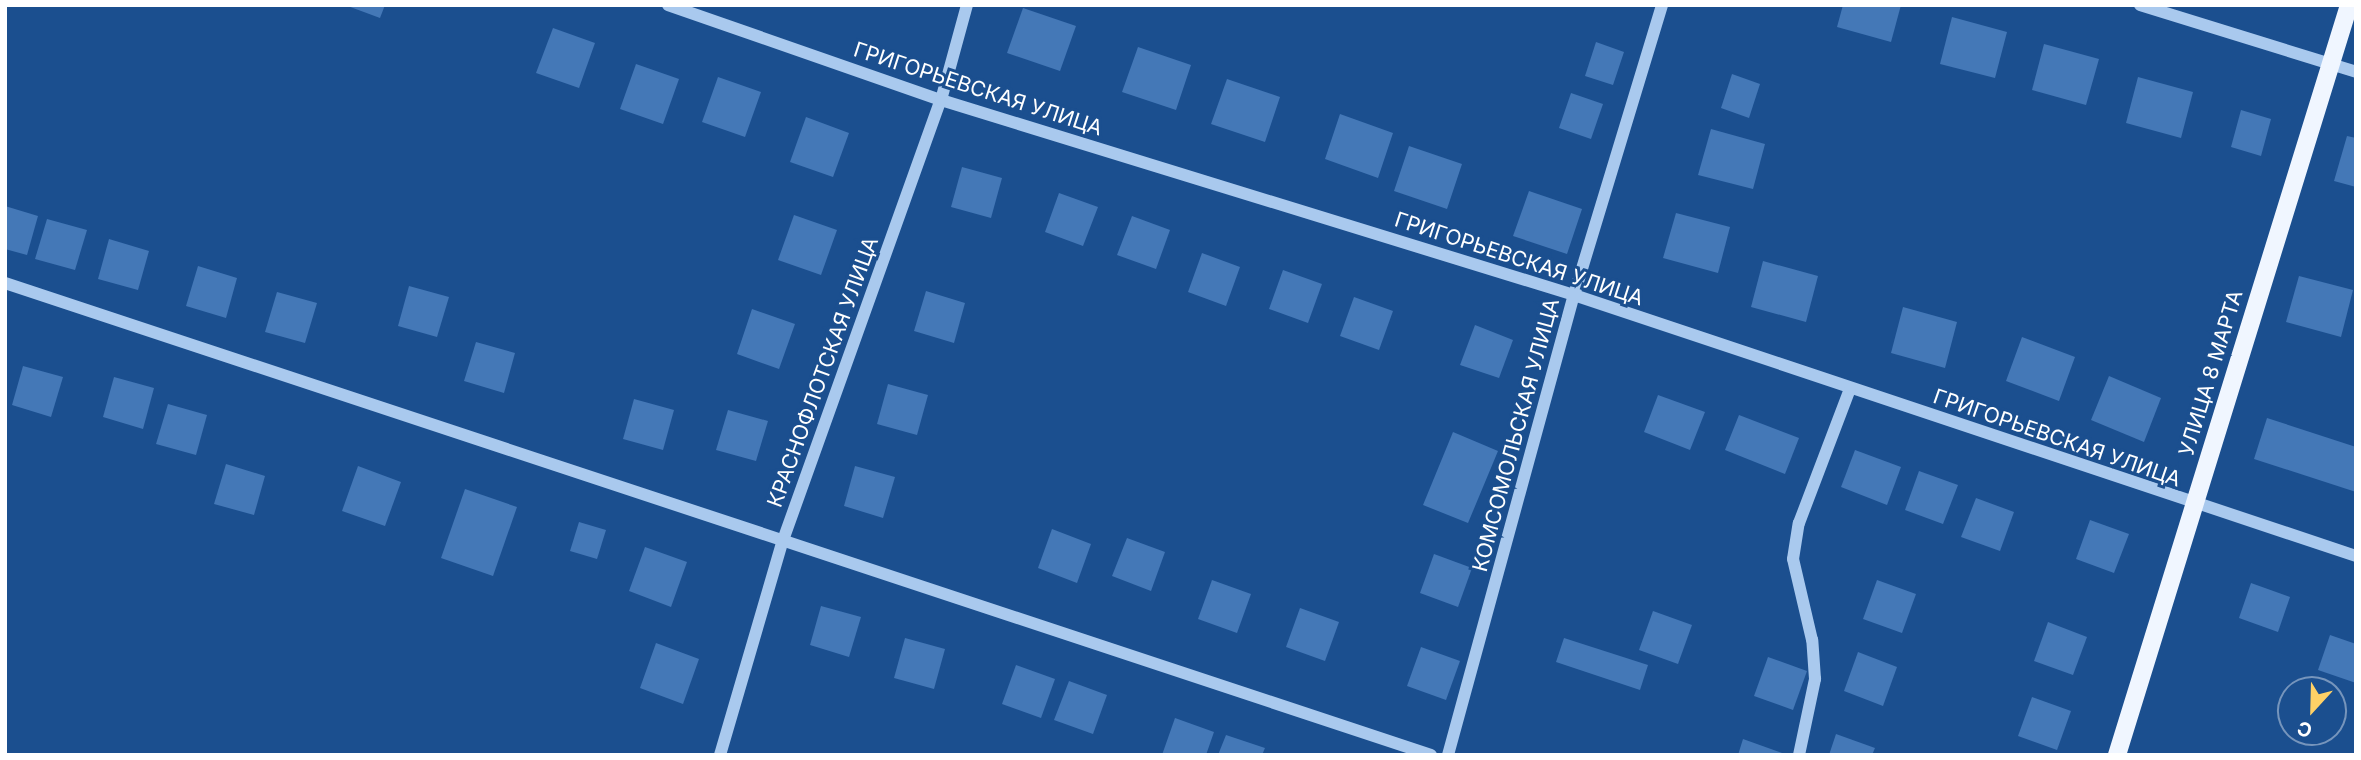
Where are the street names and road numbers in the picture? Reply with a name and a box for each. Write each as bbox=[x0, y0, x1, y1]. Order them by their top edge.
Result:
street label: ГРИГОРЬЕВСКАЯ УЛИЦА bbox=[850, 37, 1106, 141]
street label: ГРИГОРЬЕВСКАЯ УЛИЦА bbox=[1391, 207, 1647, 311]
street label: КРАСНОФЛОТСКАЯ УЛИЦА bbox=[762, 233, 884, 511]
street label: УЛИЦА 8 МАРТА bbox=[2174, 287, 2248, 459]
street label: КОМСОМОЛЬСКАЯ УЛИЦА bbox=[1467, 296, 1565, 574]
street label: ГРИГОРЬЕВСКАЯ УЛИЦА bbox=[1930, 384, 2184, 492]

